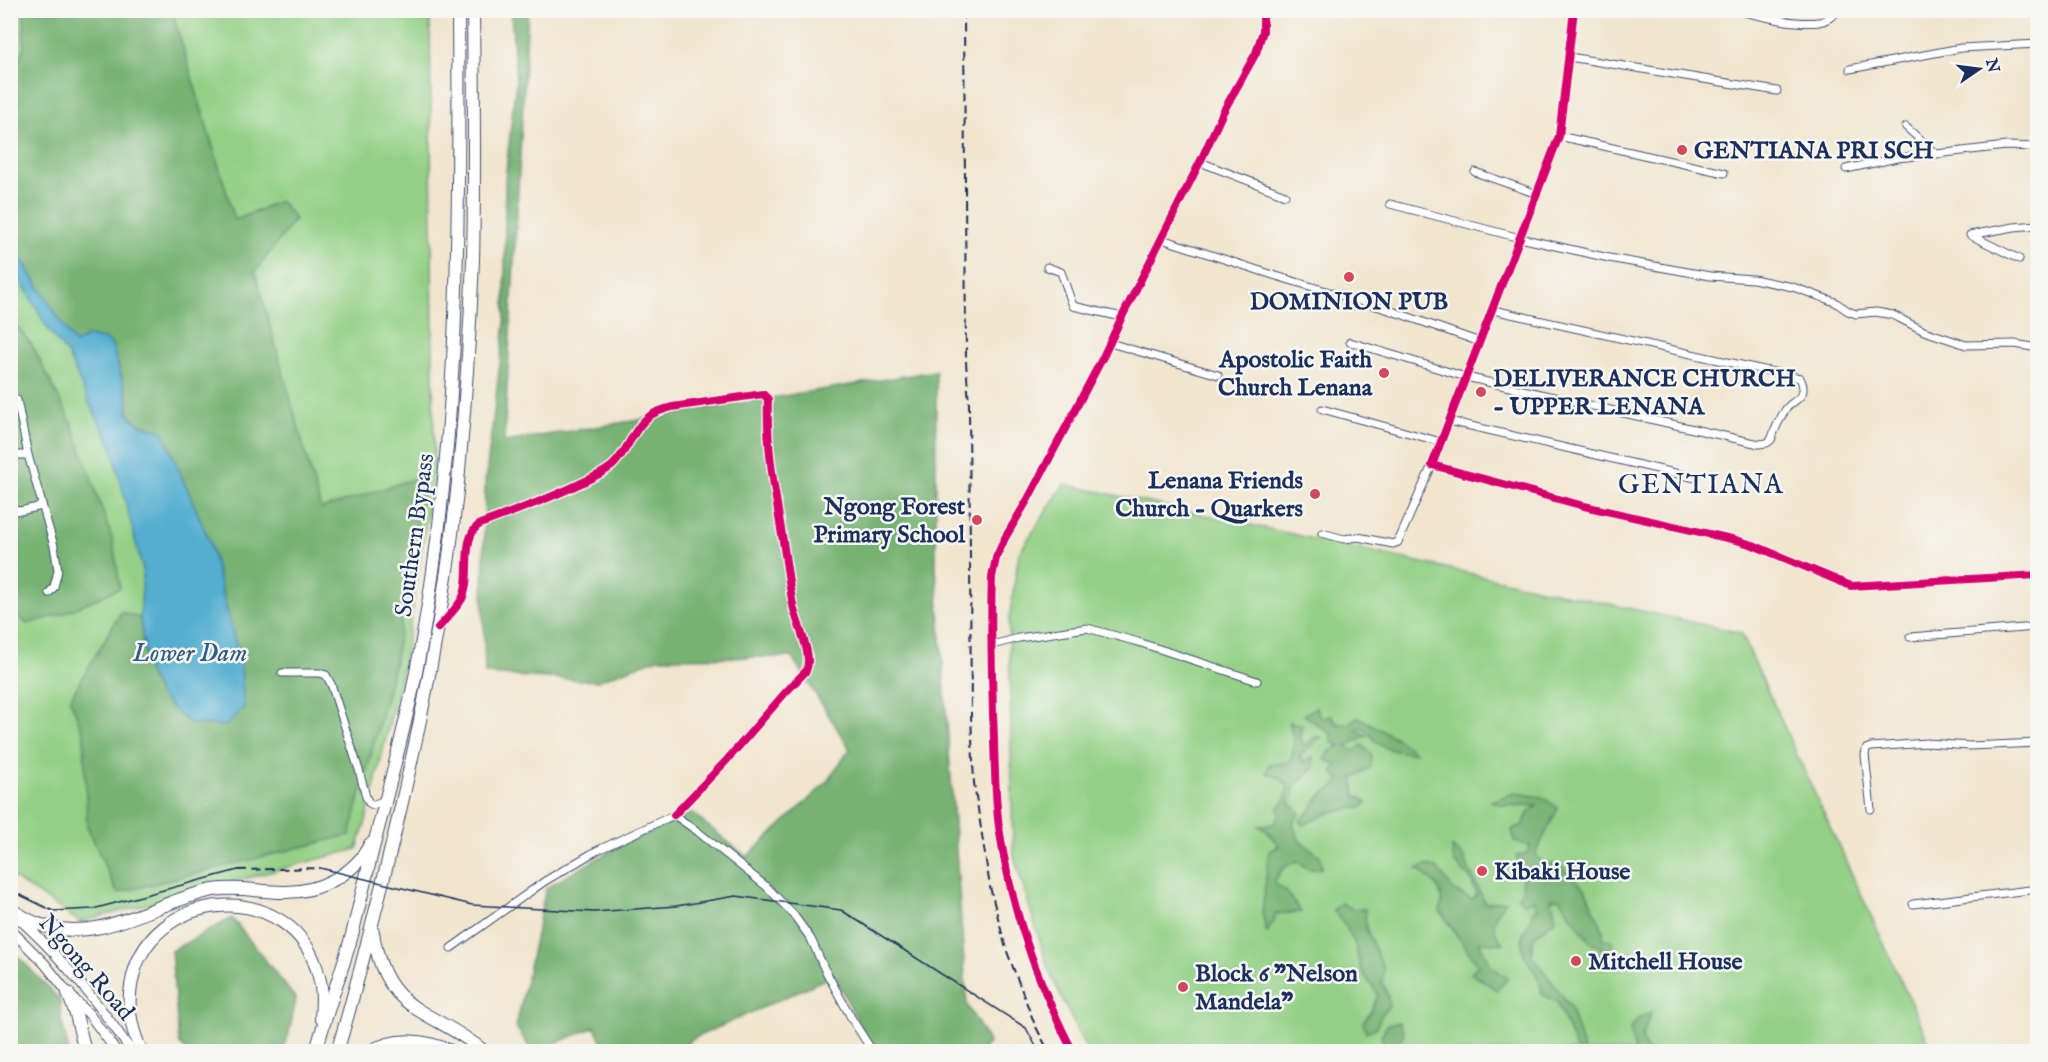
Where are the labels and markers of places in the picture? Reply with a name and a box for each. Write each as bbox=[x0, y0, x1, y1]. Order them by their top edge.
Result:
place label: GENTIANA PRI SCH bbox=[1694, 136, 1934, 167]
marker: GENTIANA PRI SCH bbox=[1675, 143, 1689, 157]
marker: DOMINION PUB bbox=[1342, 270, 1356, 284]
place label: DOMINION PUB bbox=[1250, 287, 1448, 318]
place label: Apostolic Faith Church Lenana bbox=[1218, 345, 1373, 404]
place label: DELIVERANCE CHURCH - UPPER LENANA bbox=[1493, 364, 1796, 423]
marker: Apostolic Faith Church Lenana bbox=[1377, 366, 1391, 380]
marker: DELIVERANCE CHURCH - UPPER LENANA bbox=[1474, 385, 1488, 399]
place label: Lenana Friends Church - Quarkers bbox=[1115, 466, 1304, 525]
marker: Lenana Friends Church - Quarkers bbox=[1308, 487, 1322, 501]
place label: Ngong Forest Primary School bbox=[813, 492, 966, 551]
marker: Ngong Forest Primary School bbox=[970, 513, 984, 527]
place label: Kibaki House bbox=[1494, 857, 1630, 888]
marker: Kibaki House bbox=[1475, 864, 1489, 878]
place label: Mitchell House bbox=[1588, 947, 1743, 978]
marker: Mitchell House bbox=[1569, 954, 1583, 968]
place label: Block 6 "Nelson Mandela" bbox=[1195, 959, 1358, 1018]
marker: Block 6 "Nelson Mandela" bbox=[1176, 980, 1190, 994]

